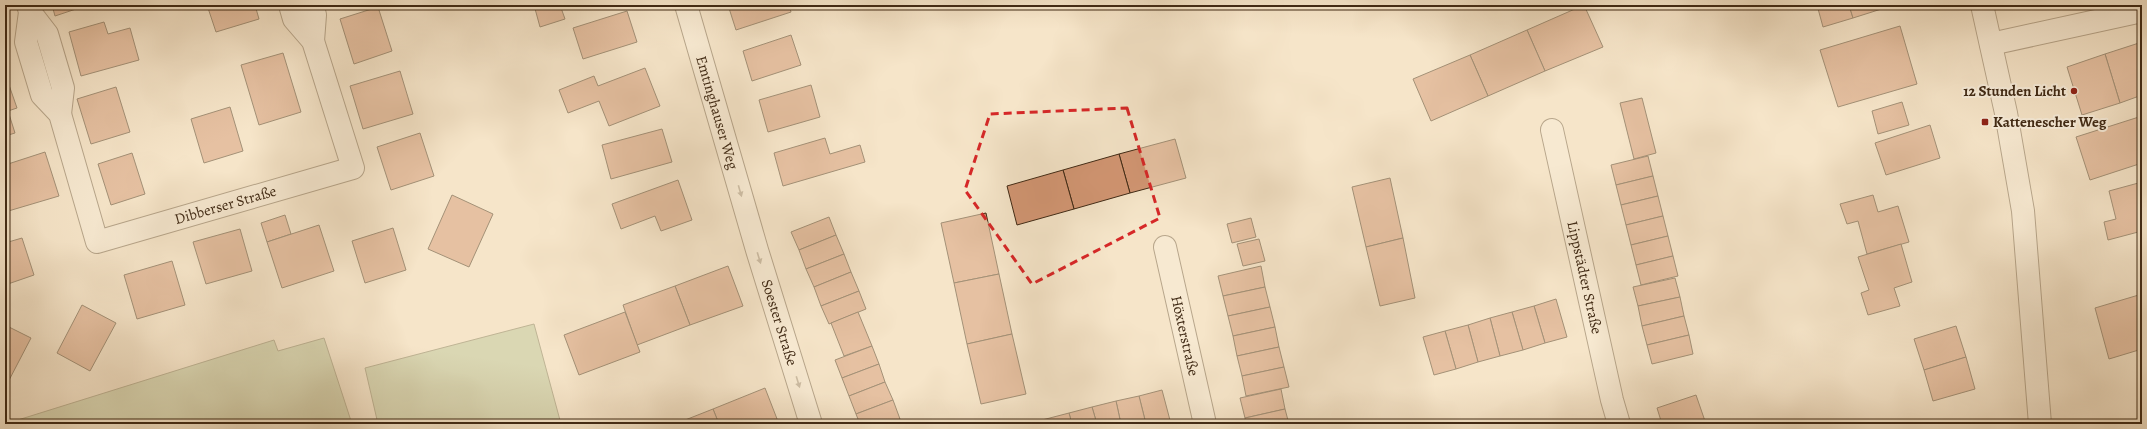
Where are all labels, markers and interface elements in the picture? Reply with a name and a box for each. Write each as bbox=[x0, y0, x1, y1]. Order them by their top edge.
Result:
street label: Emtinghauser Weg bbox=[691, 53, 743, 172]
place label: 12 Stunden Licht bbox=[1963, 81, 2066, 101]
marker: 12 Stunden Licht bbox=[2069, 86, 2079, 96]
place label: Kattenescher Weg bbox=[1993, 112, 2107, 132]
marker: Kattenescher Weg bbox=[1980, 117, 1990, 127]
street label: Dibberser Straße bbox=[172, 181, 279, 229]
one-way arrow bbox=[737, 185, 743, 197]
street label: Lippstädter Straße bbox=[1562, 219, 1607, 336]
one-way arrow bbox=[756, 252, 762, 264]
street label: Soester Straße bbox=[757, 277, 802, 368]
street label: Höxterstraße bbox=[1166, 294, 1204, 378]
one-way arrow bbox=[795, 376, 801, 388]

